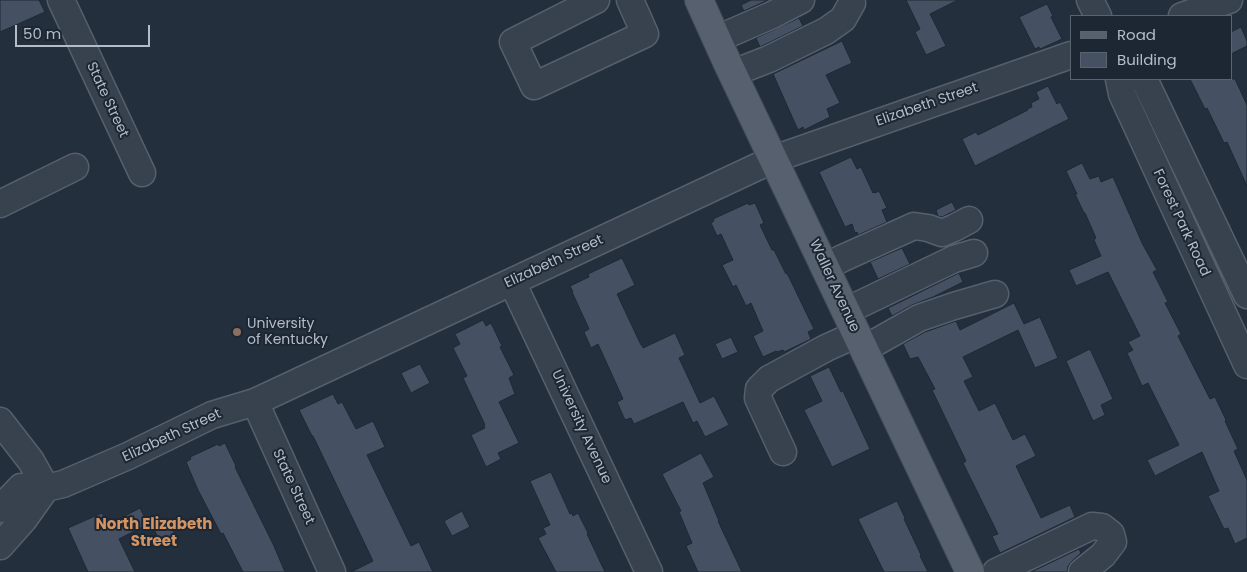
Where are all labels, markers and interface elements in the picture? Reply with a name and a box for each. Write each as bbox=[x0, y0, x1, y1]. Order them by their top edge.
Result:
scale bar bbox=[18, 15, 152, 47]
legend bbox=[1070, 15, 1232, 80]
text: 50 m bbox=[23, 23, 61, 44]
text: Road bbox=[1117, 24, 1156, 45]
text: Building bbox=[1117, 49, 1177, 70]
street label: State Street bbox=[82, 60, 132, 140]
street label: Elizabeth Street bbox=[874, 80, 980, 130]
street label: Forest Park Road bbox=[1149, 167, 1213, 279]
street label: Elizabeth Street bbox=[502, 232, 606, 292]
street label: Waller Avenue bbox=[805, 237, 863, 335]
place label: University of Kentucky bbox=[247, 316, 328, 348]
marker: University of Kentucky bbox=[231, 326, 243, 338]
street label: University Avenue bbox=[547, 367, 615, 487]
street label: Elizabeth Street bbox=[120, 406, 224, 466]
street label: State Street bbox=[268, 447, 318, 527]
district label: North Elizabeth Street bbox=[96, 516, 212, 551]

